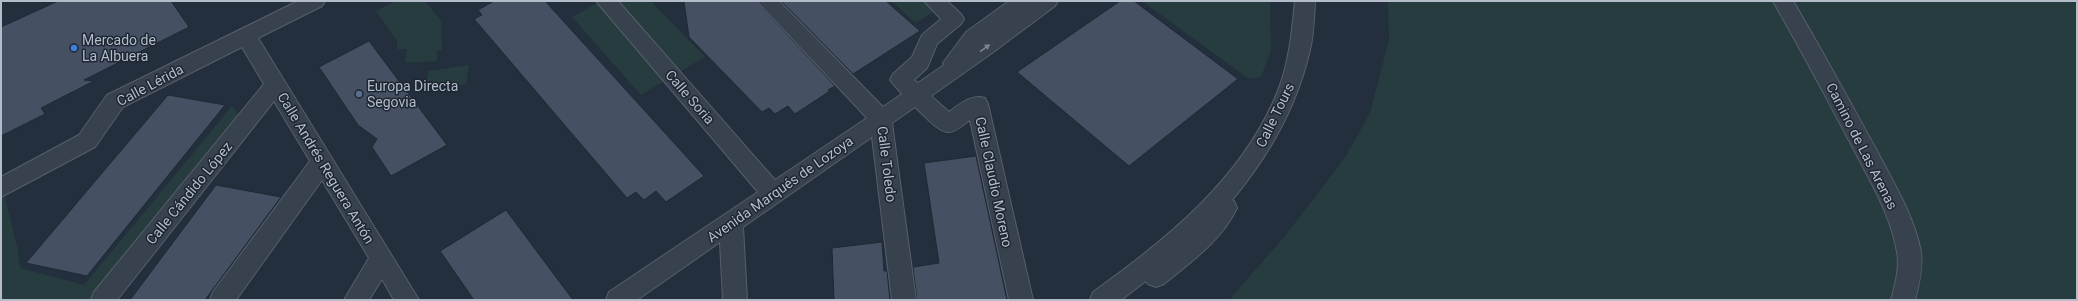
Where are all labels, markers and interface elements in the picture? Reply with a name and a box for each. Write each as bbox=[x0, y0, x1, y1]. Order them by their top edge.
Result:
place label: Mercado de La Albuera bbox=[82, 32, 156, 64]
marker: Mercado de La Albuera bbox=[69, 43, 79, 53]
one-way arrow bbox=[980, 44, 990, 52]
street label: Calle Lérida bbox=[114, 61, 186, 109]
street label: Calle Soria bbox=[662, 67, 718, 127]
place label: Europa Directa Segovia bbox=[367, 78, 458, 110]
street label: Calle Tours bbox=[1253, 80, 1297, 150]
street label: Camino de Las Arenas bbox=[1823, 80, 1901, 212]
street label: Calle Andrés Reguera Antón bbox=[274, 89, 378, 247]
marker: Europa Directa Segovia bbox=[354, 89, 364, 99]
street label: Calle Claudio Moreno bbox=[972, 115, 1016, 249]
street label: Calle Toledo bbox=[874, 125, 900, 203]
street label: Avenida Marqués de Lozoya bbox=[704, 132, 856, 246]
street label: Calle Cándido López bbox=[143, 138, 235, 248]

